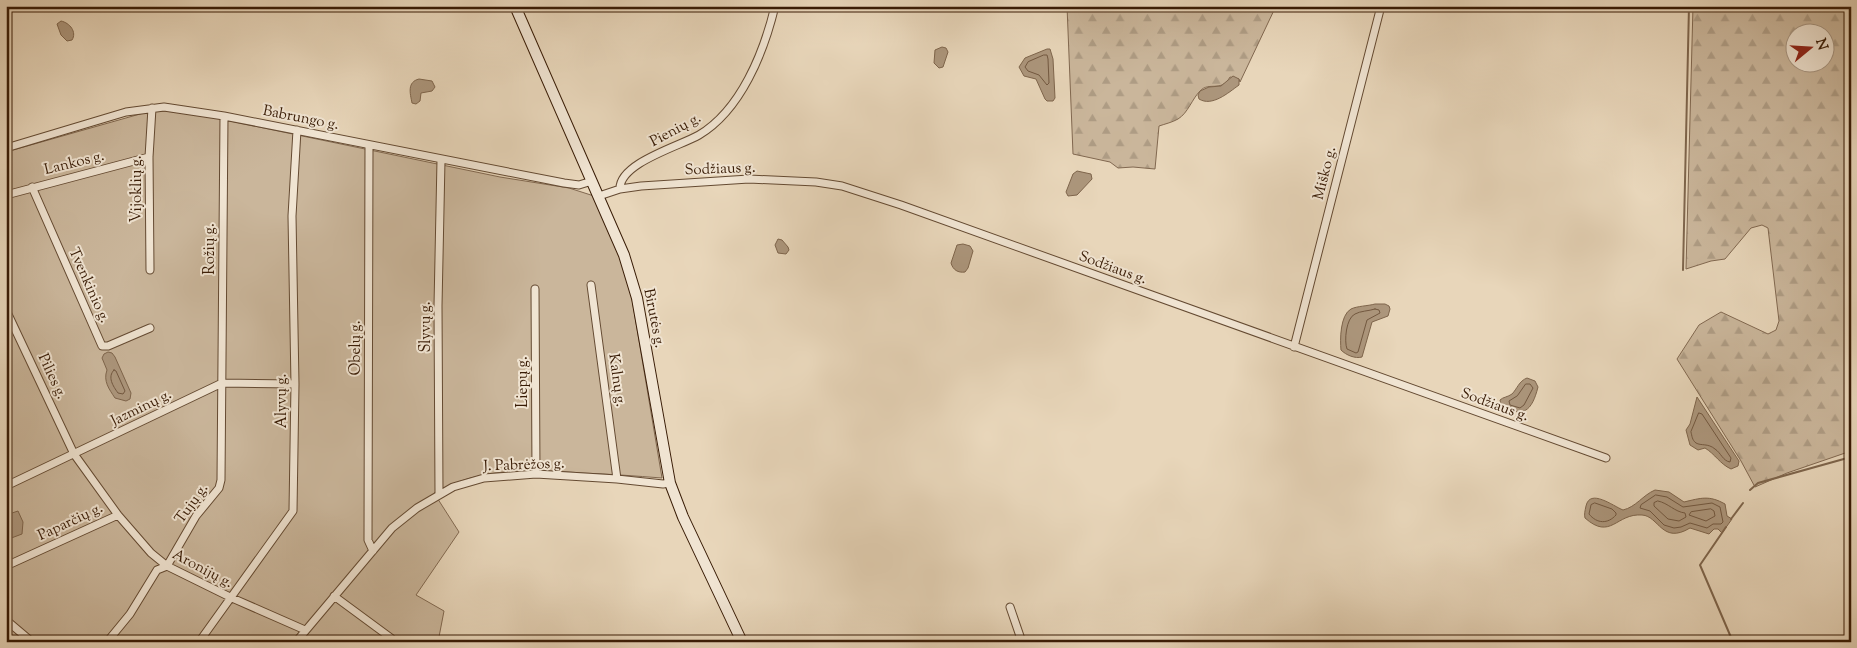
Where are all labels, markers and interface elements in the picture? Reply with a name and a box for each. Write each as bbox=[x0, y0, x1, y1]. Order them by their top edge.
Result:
north arrow bbox=[1784, 22, 1834, 72]
text: N bbox=[1809, 36, 1832, 53]
street label: Babrungo g. bbox=[261, 101, 341, 136]
street label: Pienių g. bbox=[646, 108, 705, 153]
street label: Miško g. bbox=[1309, 144, 1342, 202]
street label: Lankos g. bbox=[42, 146, 107, 181]
street label: Vijoklių g. bbox=[127, 155, 148, 223]
street label: Sodžiaus g. bbox=[684, 158, 756, 181]
street label: Rožių g. bbox=[200, 223, 221, 275]
street label: Tvenkinio g. bbox=[63, 245, 115, 327]
street label: Sodžiaus g. bbox=[1075, 246, 1149, 290]
street label: Birutės g. bbox=[637, 287, 670, 350]
street label: Slyvų g. bbox=[416, 301, 437, 353]
street label: Obelų g. bbox=[346, 321, 367, 375]
street label: Pilies g. bbox=[32, 350, 71, 403]
street label: Kalnų g. bbox=[602, 352, 631, 408]
street label: Liepų g. bbox=[513, 356, 534, 408]
street label: Alyvų g. bbox=[272, 374, 293, 428]
street label: Sodžiaus g. bbox=[1457, 383, 1531, 427]
street label: Jazminų g. bbox=[107, 385, 176, 433]
street label: J. Pabrėžos g. bbox=[482, 454, 565, 477]
street label: Tujų g. bbox=[170, 480, 214, 528]
street label: Paparčių g. bbox=[35, 498, 107, 547]
street label: Aronijų g. bbox=[168, 545, 236, 594]

